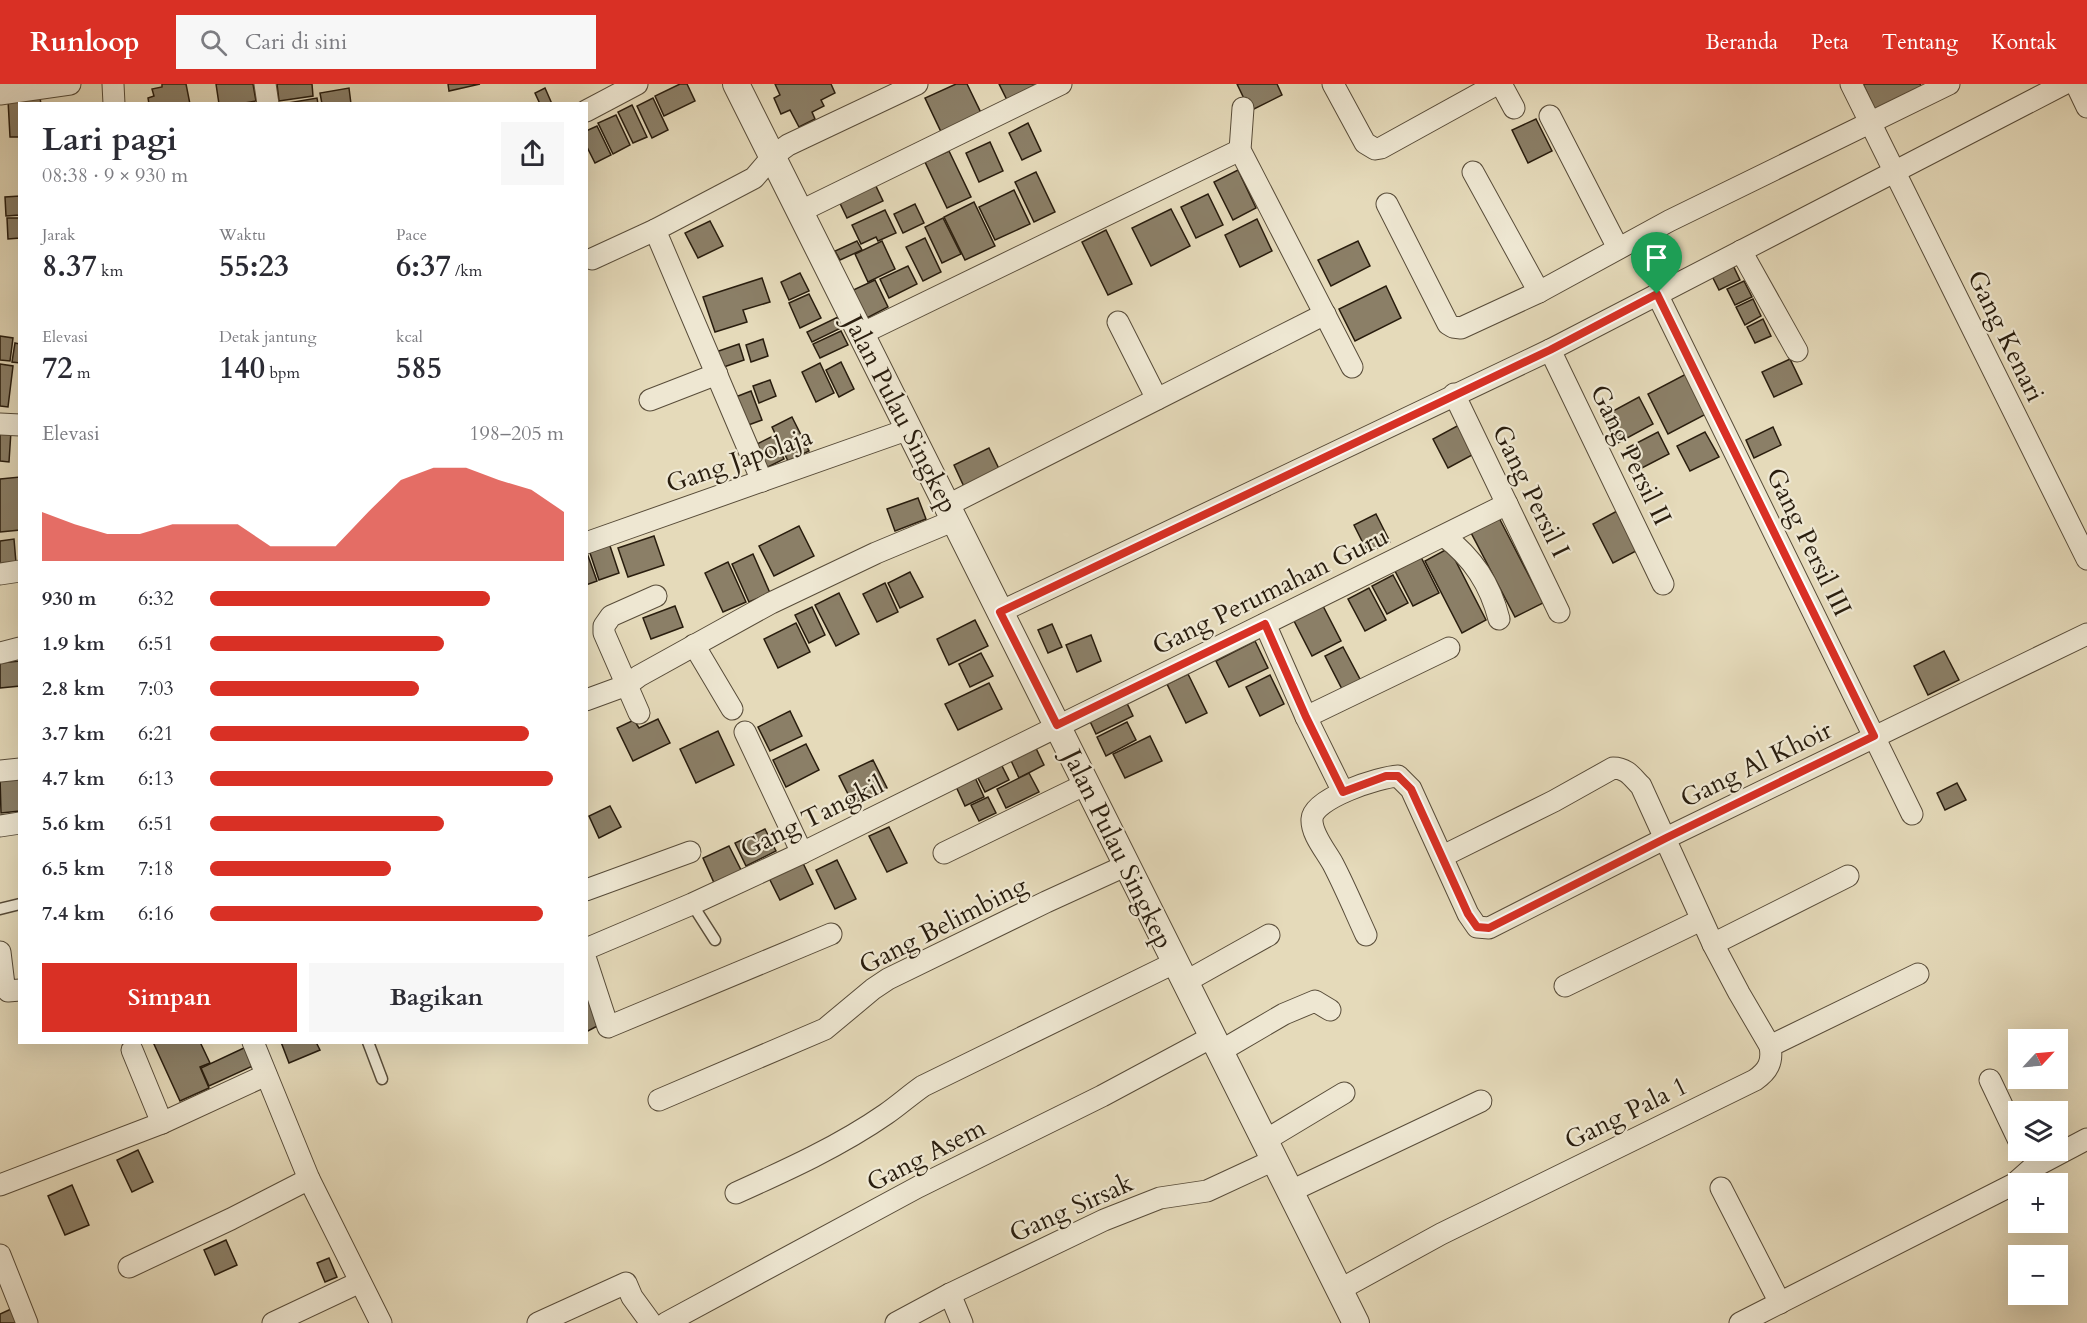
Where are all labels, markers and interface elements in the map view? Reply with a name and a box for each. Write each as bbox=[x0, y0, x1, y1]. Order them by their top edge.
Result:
search box bbox=[176, 15, 596, 69]
text: Runloop bbox=[30, 23, 140, 61]
icon: search bbox=[197, 26, 230, 59]
text: Cari di sini bbox=[245, 27, 347, 57]
text: Beranda bbox=[1705, 28, 1778, 57]
text: Peta bbox=[1811, 28, 1849, 57]
text: Tentang bbox=[1882, 28, 1958, 57]
text: Kontak bbox=[1991, 28, 2057, 57]
text: Lari pagi bbox=[42, 117, 177, 162]
button: share bbox=[501, 122, 564, 185]
text: 08:38 · 9 × 930 m bbox=[42, 162, 188, 189]
text: Jarak bbox=[42, 224, 76, 246]
text: Waktu bbox=[219, 224, 266, 246]
text: Pace bbox=[396, 224, 427, 246]
pin bbox=[1631, 232, 1682, 294]
icon: arrive bbox=[1640, 241, 1673, 274]
text: 8.37 bbox=[42, 246, 97, 287]
text: 55:23 bbox=[219, 246, 289, 287]
text: 6:37 bbox=[396, 246, 451, 287]
text: km bbox=[97, 260, 123, 282]
text: /km bbox=[451, 260, 482, 282]
street label: Gang Kenari bbox=[1959, 264, 2053, 408]
street label: Jalan Pulau Singkep bbox=[834, 306, 966, 519]
text: Elevasi bbox=[42, 326, 88, 348]
text: Detak jantung bbox=[219, 326, 317, 348]
text: kcal bbox=[396, 326, 423, 348]
text: 72 bbox=[42, 348, 73, 389]
text: 140 bbox=[219, 348, 265, 389]
text: 585 bbox=[396, 348, 442, 389]
text: m bbox=[73, 362, 91, 384]
text: bpm bbox=[265, 362, 300, 384]
street label: Gang Persil II bbox=[1582, 379, 1680, 531]
street label: Gang Japolaja bbox=[661, 419, 817, 501]
street label: Gang Persil I bbox=[1484, 419, 1578, 563]
text: Elevasi bbox=[42, 420, 100, 447]
text: 198–205 m bbox=[469, 420, 564, 447]
street label: Gang Persil III bbox=[1758, 462, 1860, 622]
street label: Gang Perumahan Guru bbox=[1146, 519, 1394, 663]
text: 930 m bbox=[42, 585, 97, 612]
text: 6:32 bbox=[138, 585, 174, 612]
text: 1.9 km bbox=[42, 630, 105, 657]
text: 6:51 bbox=[138, 630, 174, 657]
text: 2.8 km bbox=[42, 675, 105, 702]
text: 7:03 bbox=[138, 675, 174, 702]
street label: Gang Al Khoir bbox=[1674, 712, 1838, 816]
text: 3.7 km bbox=[42, 720, 105, 747]
text: 6:21 bbox=[138, 720, 174, 747]
street label: Jalan Pulau Singkep bbox=[1053, 740, 1181, 954]
text: 4.7 km bbox=[42, 765, 105, 792]
text: 6:13 bbox=[138, 765, 174, 792]
street label: Gang Tangkil bbox=[734, 767, 890, 867]
text: 5.6 km bbox=[42, 810, 105, 837]
text: 6:51 bbox=[138, 810, 174, 837]
text: 6.5 km bbox=[42, 855, 105, 882]
text: 7:18 bbox=[138, 855, 174, 882]
street label: Gang Belimbing bbox=[853, 867, 1033, 982]
text: 7.4 km bbox=[42, 900, 105, 927]
text: 6:16 bbox=[138, 900, 174, 927]
button: Simpan bbox=[42, 963, 297, 1032]
button: Bagikan bbox=[309, 963, 564, 1032]
north arrow bbox=[2008, 1029, 2068, 1089]
map controls bbox=[2008, 1029, 2068, 1305]
street label: Gang Pala 1 bbox=[1559, 1068, 1693, 1158]
button: layers bbox=[2008, 1101, 2068, 1161]
street label: Gang Asem bbox=[861, 1110, 991, 1200]
street label: Gang Sirsak bbox=[1004, 1165, 1138, 1251]
button: + bbox=[2008, 1173, 2068, 1233]
button: − bbox=[2008, 1245, 2068, 1305]

